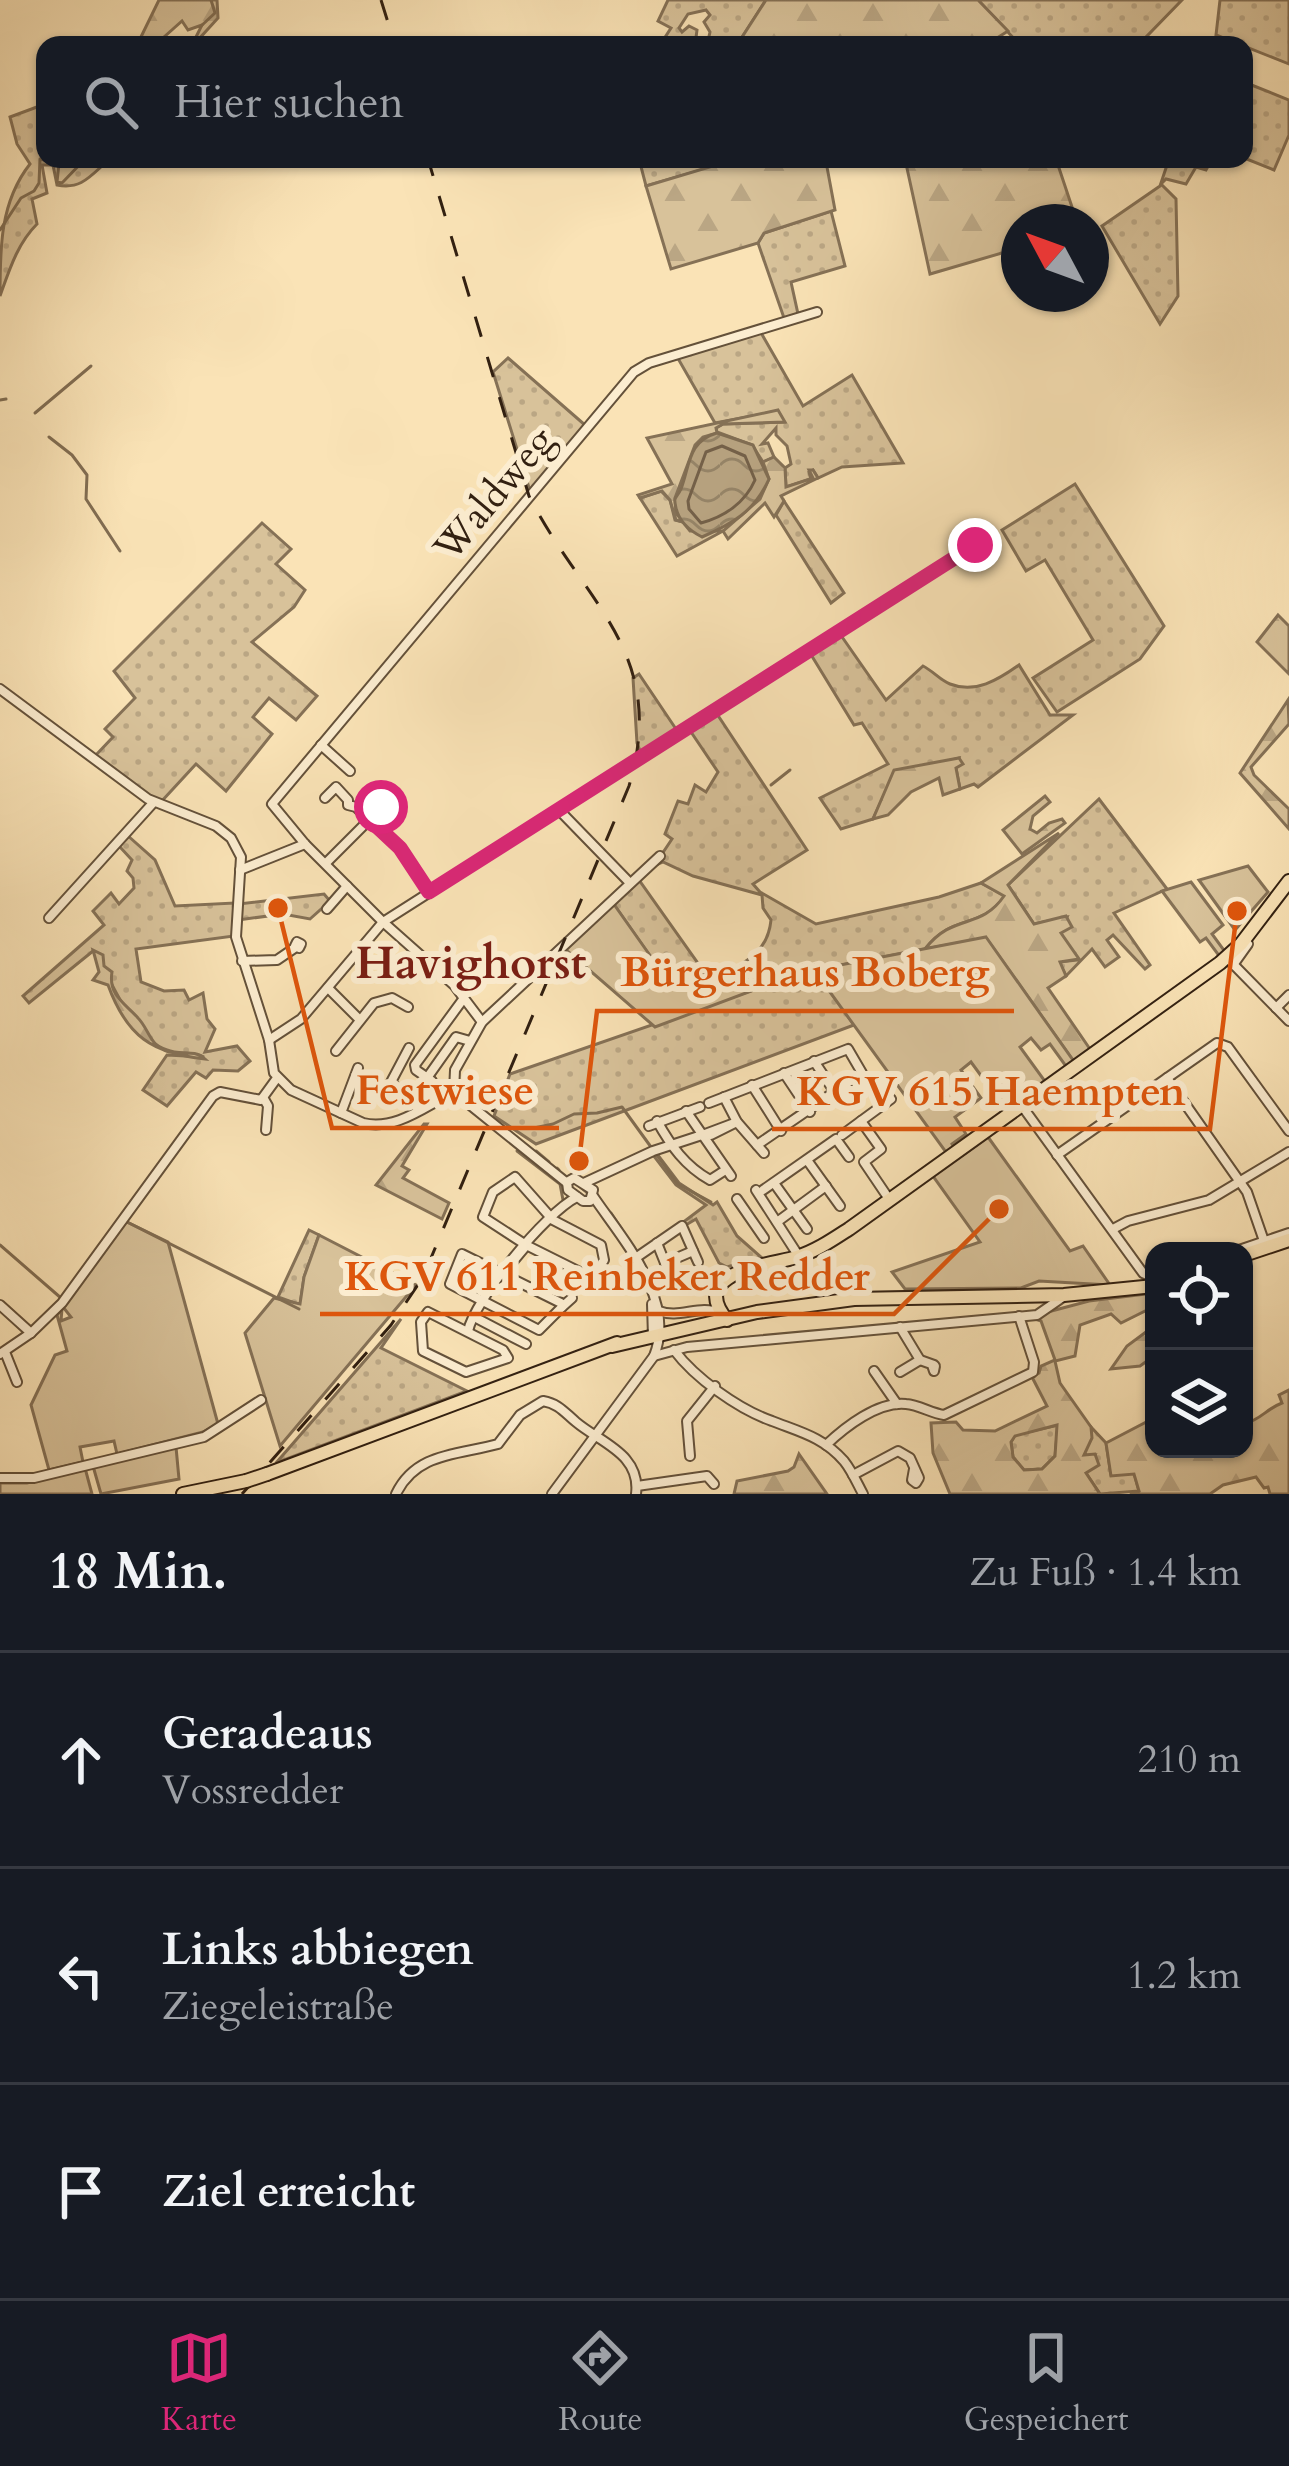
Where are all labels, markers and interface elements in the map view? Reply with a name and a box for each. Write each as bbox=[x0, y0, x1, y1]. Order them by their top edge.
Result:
search box bbox=[36, 36, 1253, 168]
icon: search bbox=[78, 69, 144, 135]
text: Hier suchen bbox=[174, 72, 404, 133]
north arrow bbox=[1001, 204, 1109, 312]
street label: Waldweg bbox=[421, 415, 566, 574]
route end bbox=[948, 518, 1002, 572]
route start bbox=[354, 780, 408, 834]
district label: Havighorst bbox=[355, 933, 587, 994]
callout: Bürgerhaus Boberg bbox=[597, 933, 1014, 1011]
text: Bürgerhaus Boberg bbox=[620, 944, 990, 1001]
callout: Festwiese bbox=[332, 1050, 559, 1128]
callout: KGV 615 Haempten bbox=[772, 1051, 1210, 1129]
text: Festwiese bbox=[356, 1062, 534, 1119]
text: KGV 615 Haempten bbox=[796, 1063, 1186, 1120]
callout: KGV 611 Reinbeker Redder bbox=[320, 1236, 894, 1314]
map controls bbox=[1145, 1242, 1253, 1458]
button: locate bbox=[1145, 1242, 1253, 1350]
text: KGV 611 Reinbeker Redder bbox=[344, 1248, 870, 1305]
button: layers bbox=[1145, 1350, 1253, 1458]
text: 18 Min. bbox=[48, 1537, 227, 1607]
text: Zu Fuß · 1.4 km bbox=[969, 1546, 1241, 1599]
text: Geradeaus bbox=[162, 1703, 373, 1764]
icon: ahead bbox=[48, 1727, 114, 1793]
text: 210 m bbox=[1138, 1733, 1241, 1786]
text: Vossredder bbox=[162, 1764, 343, 1817]
text: Links abbiegen bbox=[162, 1919, 474, 1980]
icon: left bbox=[48, 1943, 114, 2009]
text: 1.2 km bbox=[1127, 1949, 1241, 2002]
text: Ziegeleistraße bbox=[162, 1980, 394, 2033]
icon: arrive bbox=[48, 2159, 114, 2225]
text: Ziel erreicht bbox=[162, 2161, 415, 2222]
tab: Karte bbox=[161, 2325, 237, 2442]
tab: Route bbox=[558, 2325, 642, 2442]
tab: Gespeichert bbox=[964, 2325, 1128, 2442]

